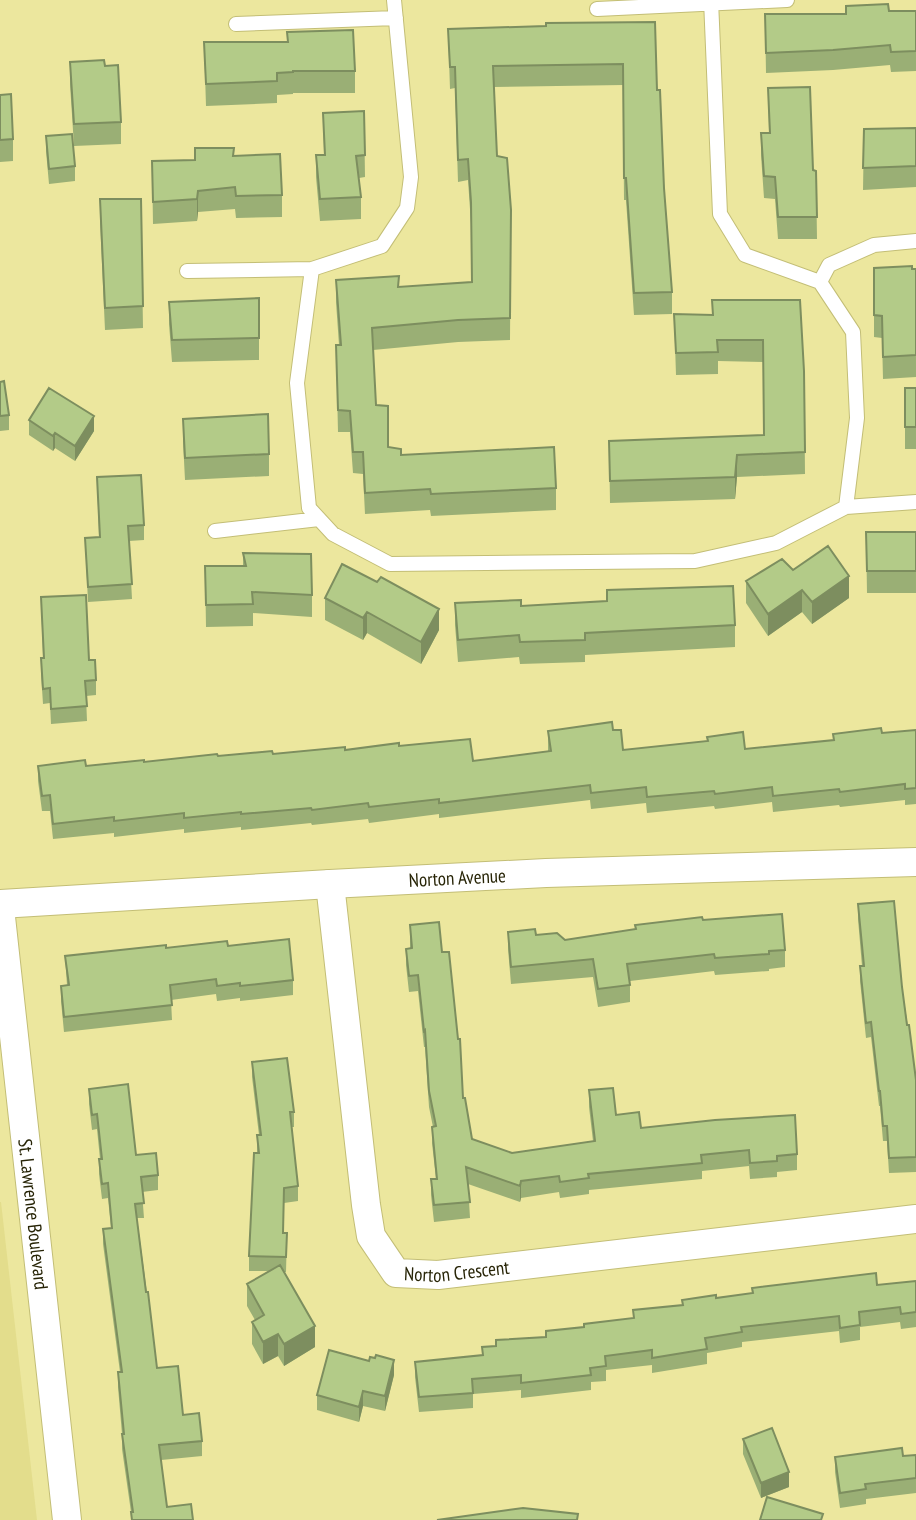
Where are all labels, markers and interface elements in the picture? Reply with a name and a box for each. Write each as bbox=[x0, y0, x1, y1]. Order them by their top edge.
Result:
street label: Norton Avenue bbox=[408, 863, 507, 892]
street label: St. Lawrence Boulevard bbox=[13, 1138, 54, 1291]
street label: Norton Crescent bbox=[404, 1255, 511, 1287]

